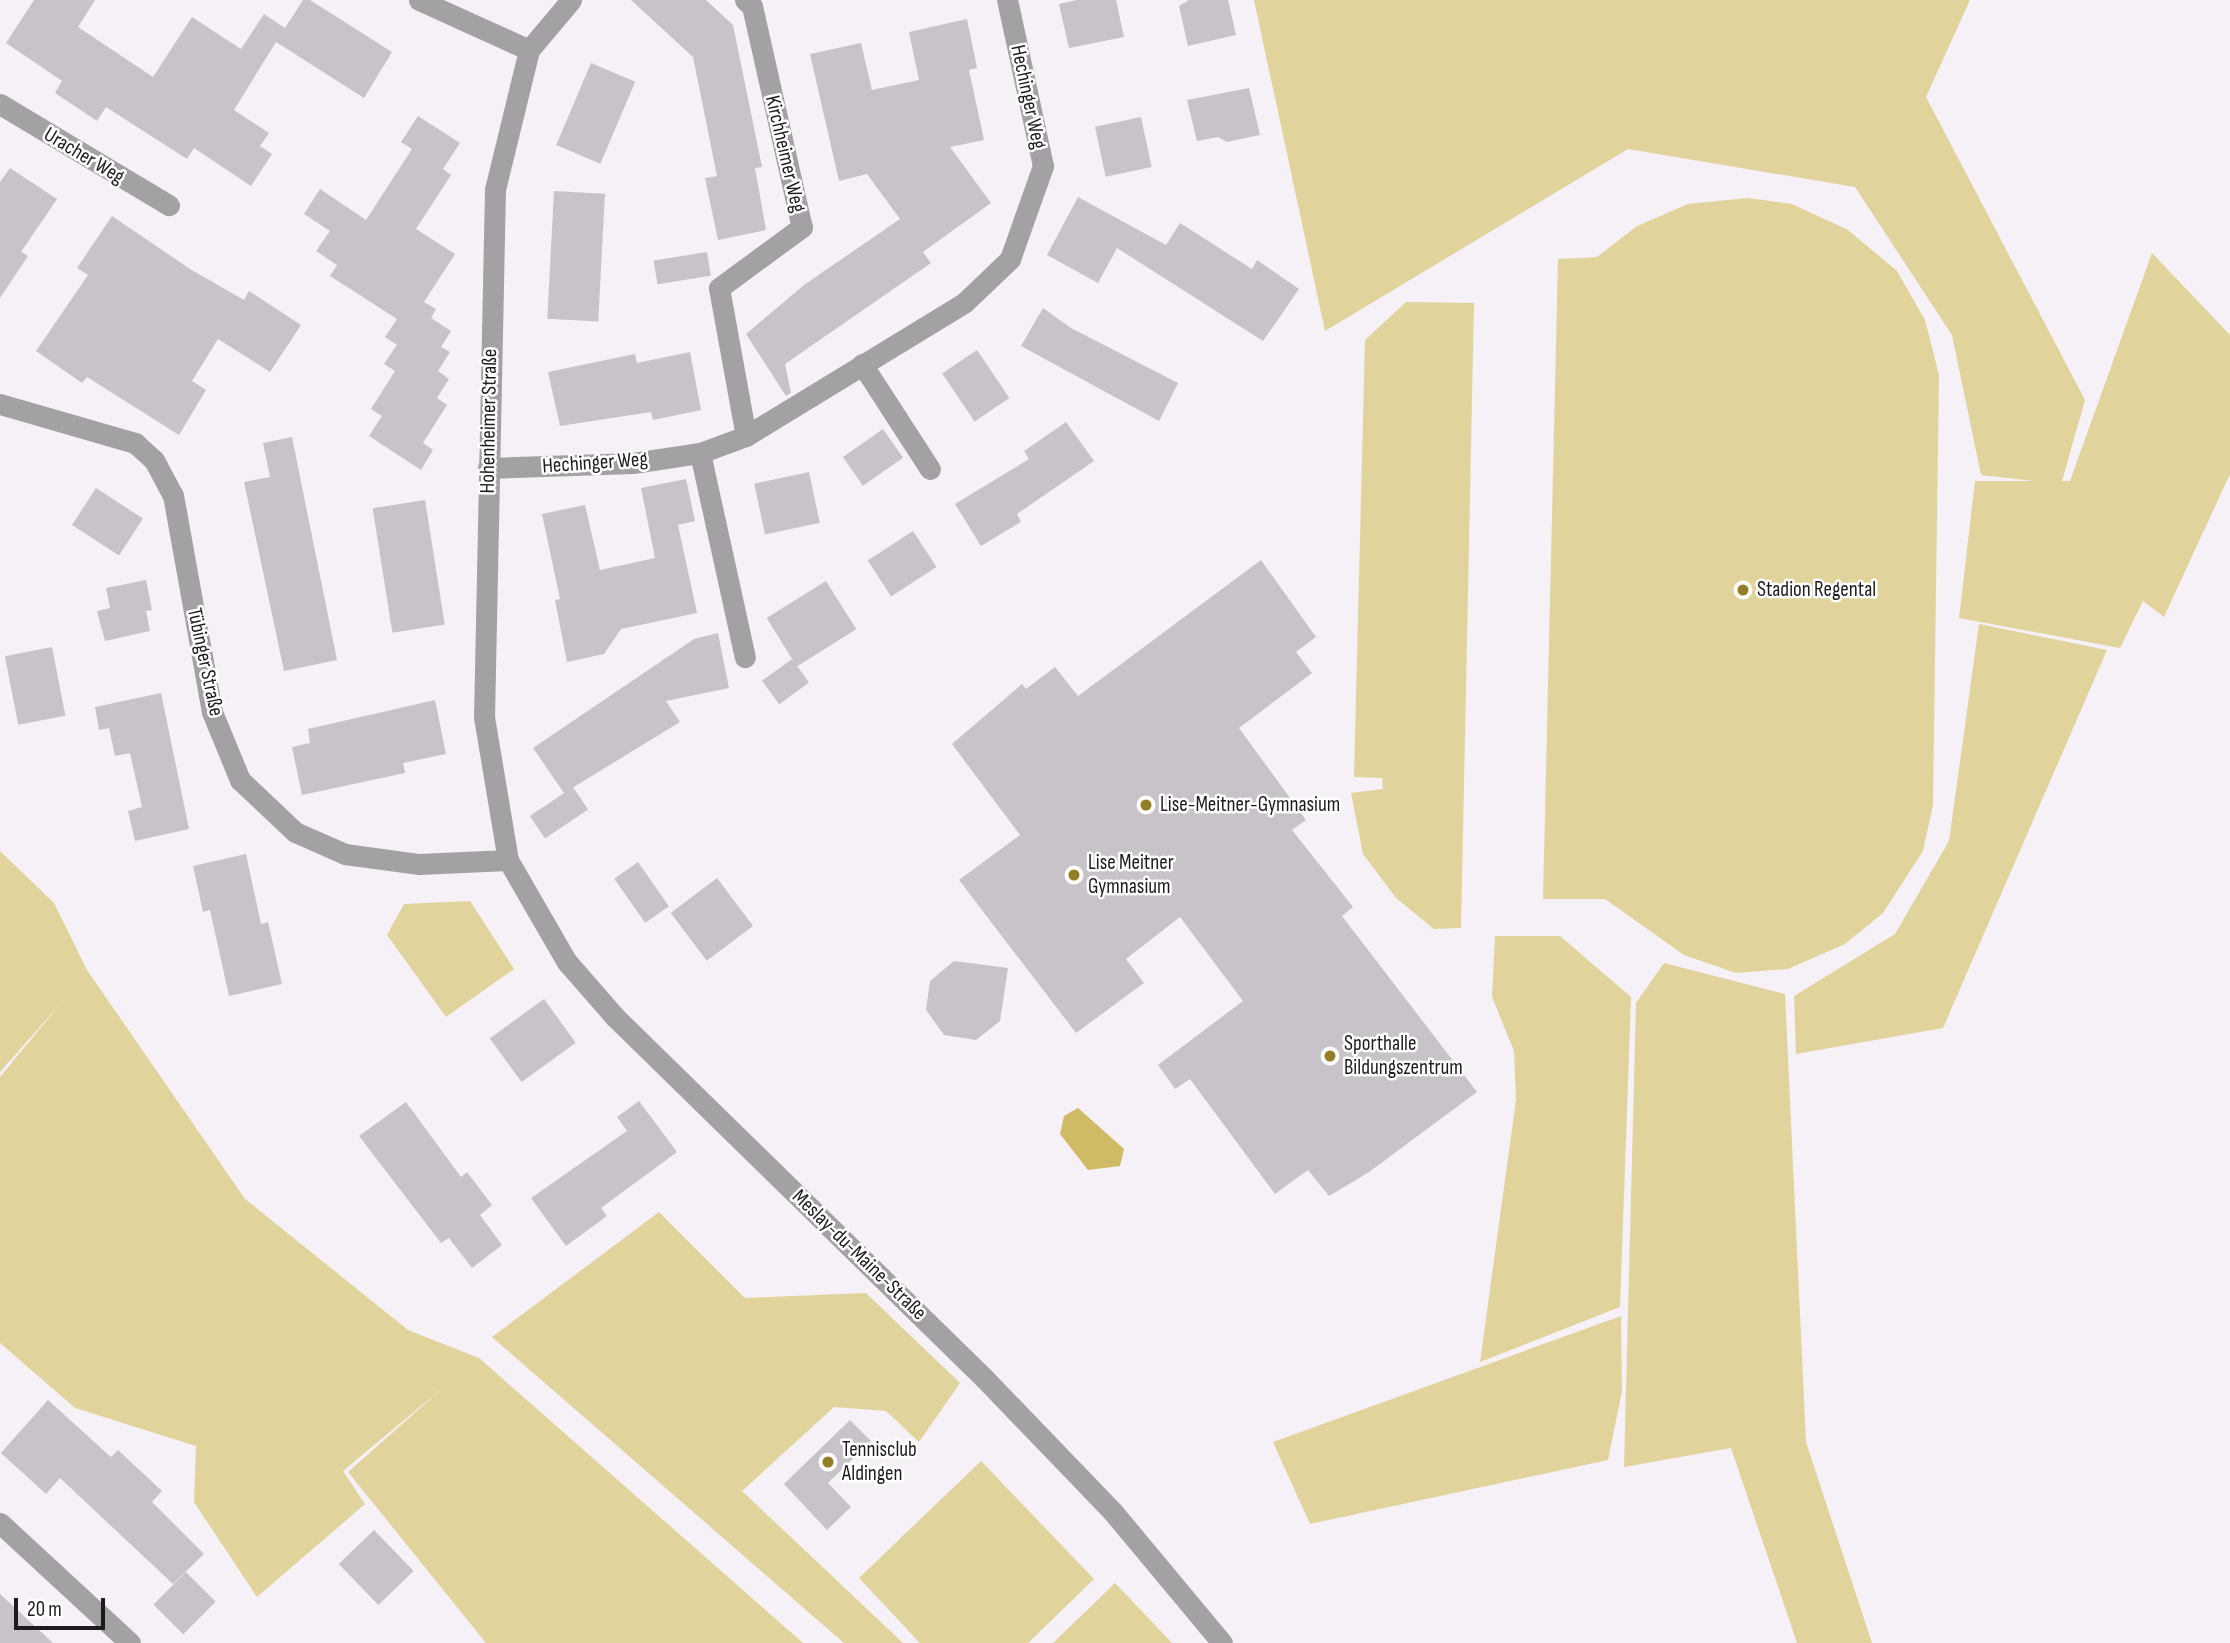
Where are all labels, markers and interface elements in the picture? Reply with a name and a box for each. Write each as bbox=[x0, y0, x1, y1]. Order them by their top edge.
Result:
street label: Hechinger Weg bbox=[1005, 43, 1051, 151]
street label: Kirchheimer Weg bbox=[759, 93, 811, 215]
street label: Uracher Weg bbox=[39, 122, 129, 190]
street label: Hohenheimer Straße bbox=[475, 348, 503, 494]
street label: Hechinger Weg bbox=[541, 447, 649, 479]
place label: Stadion Regental bbox=[1757, 577, 1876, 603]
marker: Stadion Regental bbox=[1735, 582, 1751, 598]
street label: Tübinger Straße bbox=[181, 606, 229, 718]
place label: Lise-Meitner-Gymnasium bbox=[1160, 792, 1340, 818]
marker: Lise-Meitner-Gymnasium bbox=[1138, 797, 1154, 813]
place label: Lise Meitner Gymnasium bbox=[1088, 850, 1174, 900]
marker: Lise Meitner Gymnasium bbox=[1066, 867, 1082, 883]
place label: Sporthalle Bildungszentrum bbox=[1344, 1031, 1463, 1081]
marker: Sporthalle Bildungszentrum bbox=[1322, 1048, 1338, 1064]
street label: Meslay-du-Maine-Straße bbox=[787, 1184, 931, 1326]
place label: Tennisclub Aldingen bbox=[842, 1437, 917, 1487]
marker: Tennisclub Aldingen bbox=[820, 1454, 836, 1470]
scale bar bbox=[18, 1584, 108, 1628]
text: 20 m bbox=[27, 1597, 62, 1622]

